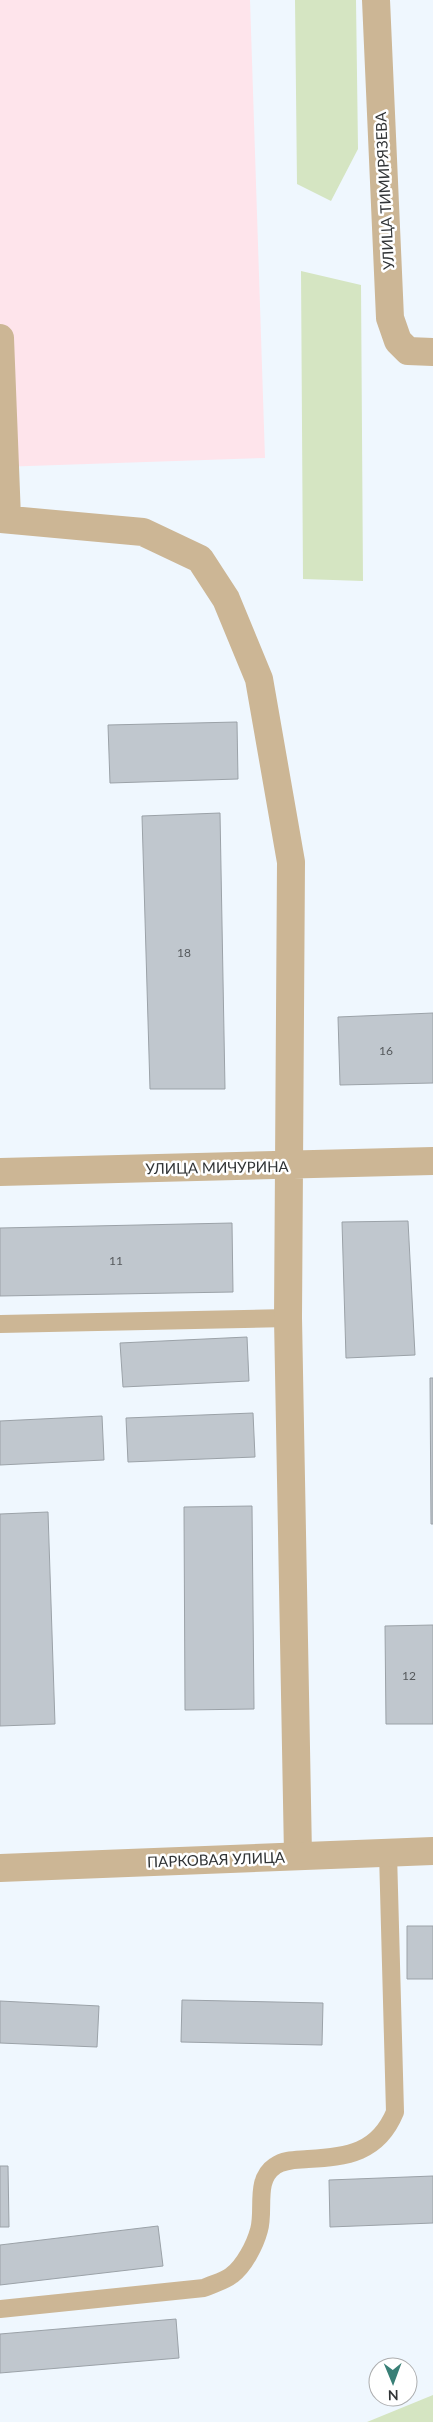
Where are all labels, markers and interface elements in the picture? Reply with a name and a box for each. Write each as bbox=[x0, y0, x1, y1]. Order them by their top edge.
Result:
street label: УЛИЦА ТИМИРЯЗЕВА bbox=[371, 111, 397, 270]
house number: 18 bbox=[177, 945, 191, 960]
house number: 16 bbox=[379, 1043, 393, 1058]
street label: УЛИЦА МИЧУРИНА bbox=[145, 1157, 290, 1177]
house number: 11 bbox=[109, 1253, 123, 1268]
house number: 12 bbox=[402, 1668, 416, 1683]
street label: ПАРКОВАЯ УЛИЦА bbox=[147, 1848, 286, 1870]
north arrow bbox=[368, 2357, 418, 2407]
text: N bbox=[388, 2387, 399, 2404]

